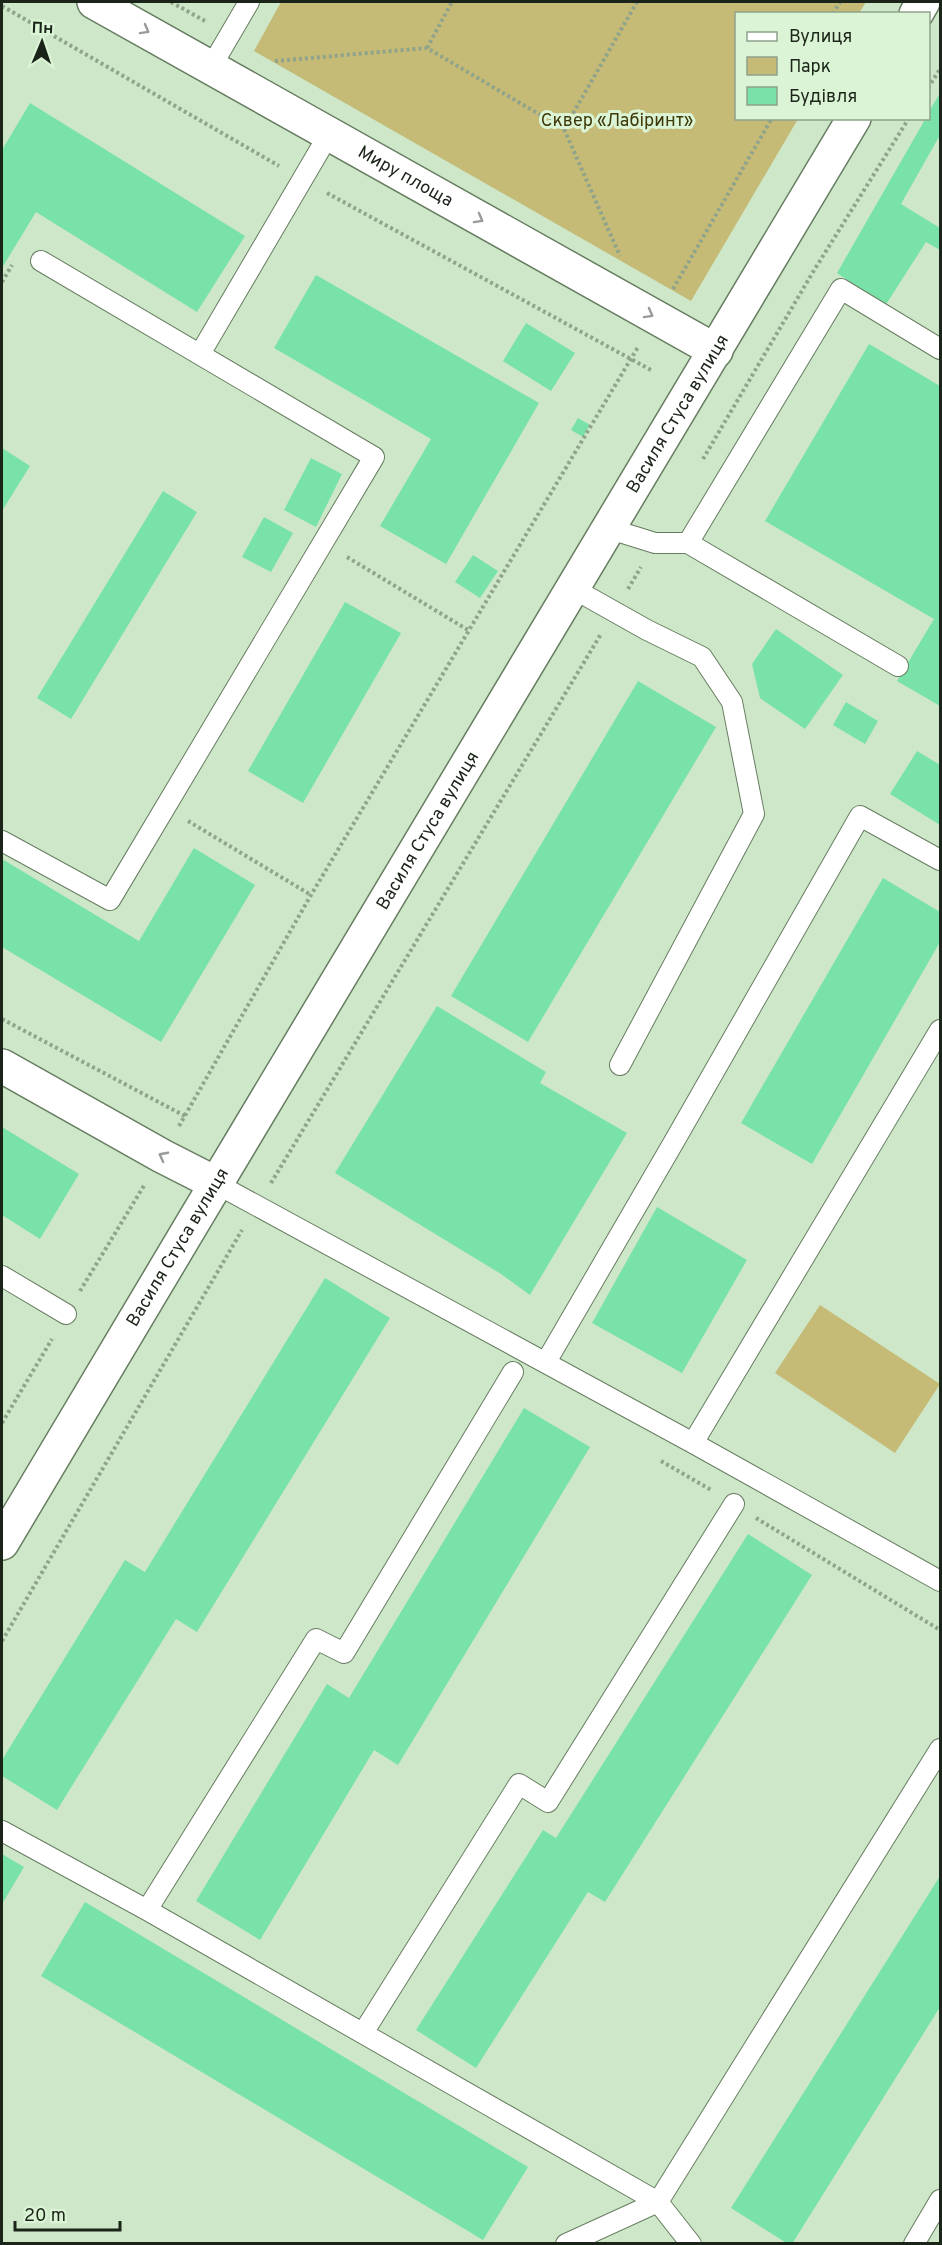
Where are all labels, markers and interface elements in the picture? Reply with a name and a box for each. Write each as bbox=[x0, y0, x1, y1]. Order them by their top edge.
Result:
north arrow bbox=[12, 12, 72, 72]
legend bbox=[735, 12, 930, 120]
text: Пн bbox=[31, 19, 54, 39]
one-way arrow bbox=[139, 23, 149, 34]
text: Вулиця bbox=[789, 26, 852, 49]
text: Парк bbox=[789, 56, 831, 79]
text: Будівля bbox=[789, 86, 857, 109]
park label: Сквер «Лабіринт» bbox=[541, 110, 693, 133]
street label: Миру площа bbox=[354, 141, 457, 213]
one-way arrow bbox=[473, 212, 484, 223]
one-way arrow bbox=[643, 307, 653, 319]
street label: Василя Стуса вулиця bbox=[622, 330, 734, 498]
street label: Василя Стуса вулиця bbox=[372, 747, 485, 914]
one-way arrow bbox=[158, 1152, 169, 1163]
street label: Василя Стуса вулиця bbox=[122, 1164, 234, 1331]
scale bar bbox=[15, 2194, 120, 2232]
text: 20 m bbox=[24, 2205, 66, 2228]

